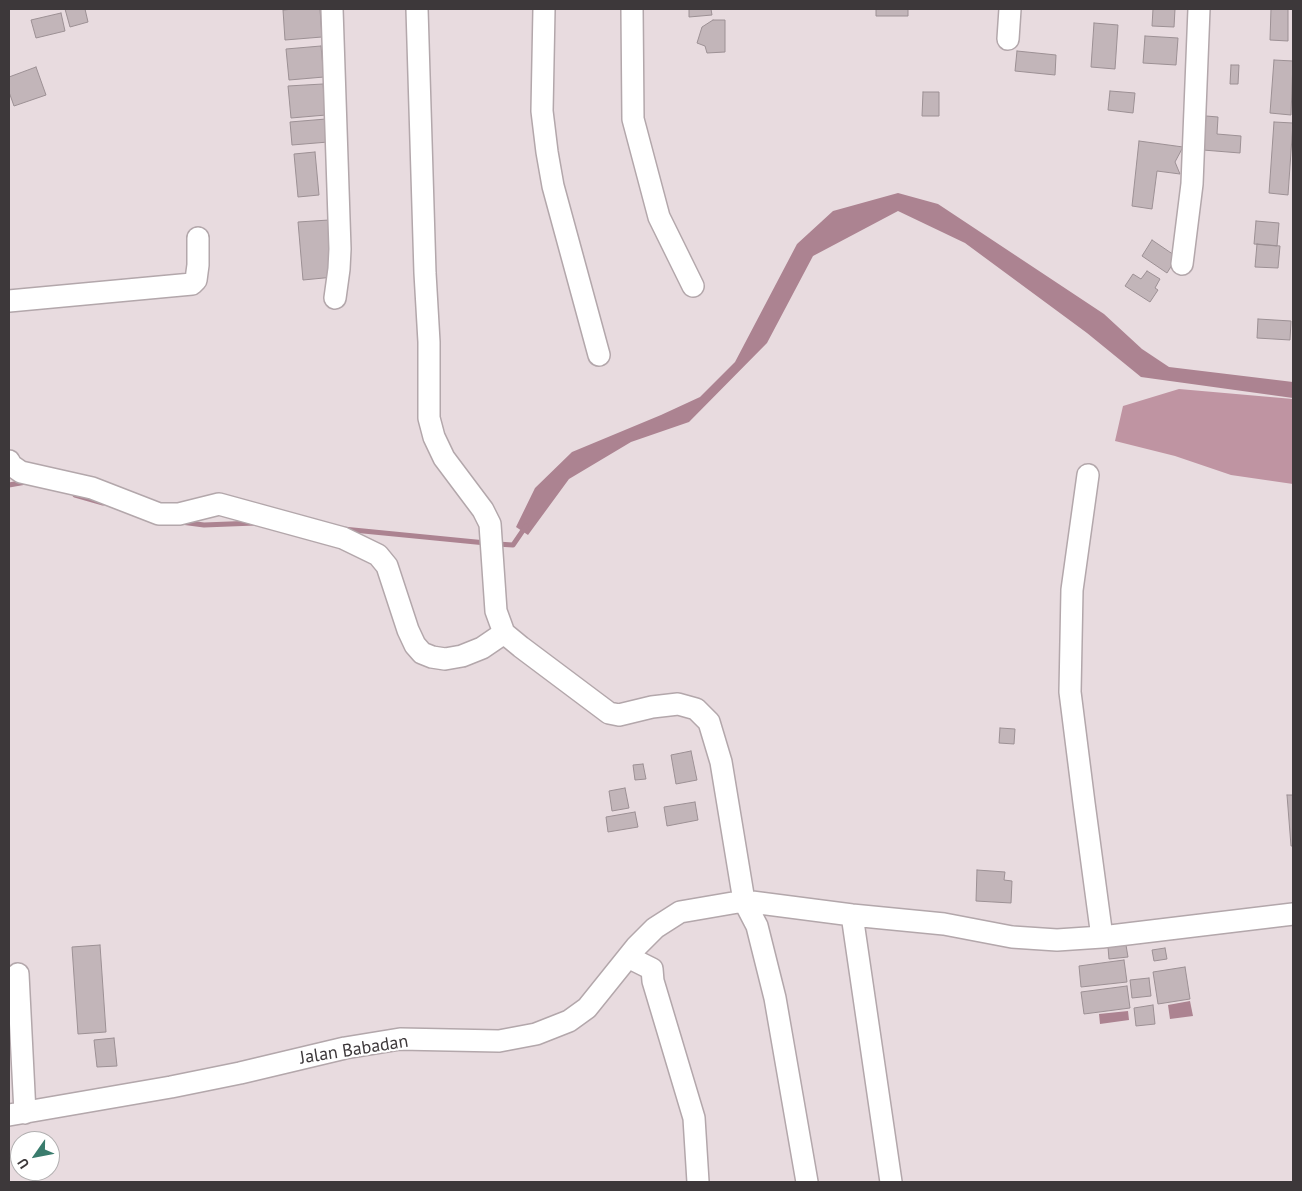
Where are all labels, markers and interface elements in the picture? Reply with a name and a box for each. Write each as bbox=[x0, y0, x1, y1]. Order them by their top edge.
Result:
street label: Jalan Babadan bbox=[298, 1031, 410, 1069]
north arrow bbox=[10, 1131, 60, 1181]
text: U bbox=[13, 1155, 33, 1172]

